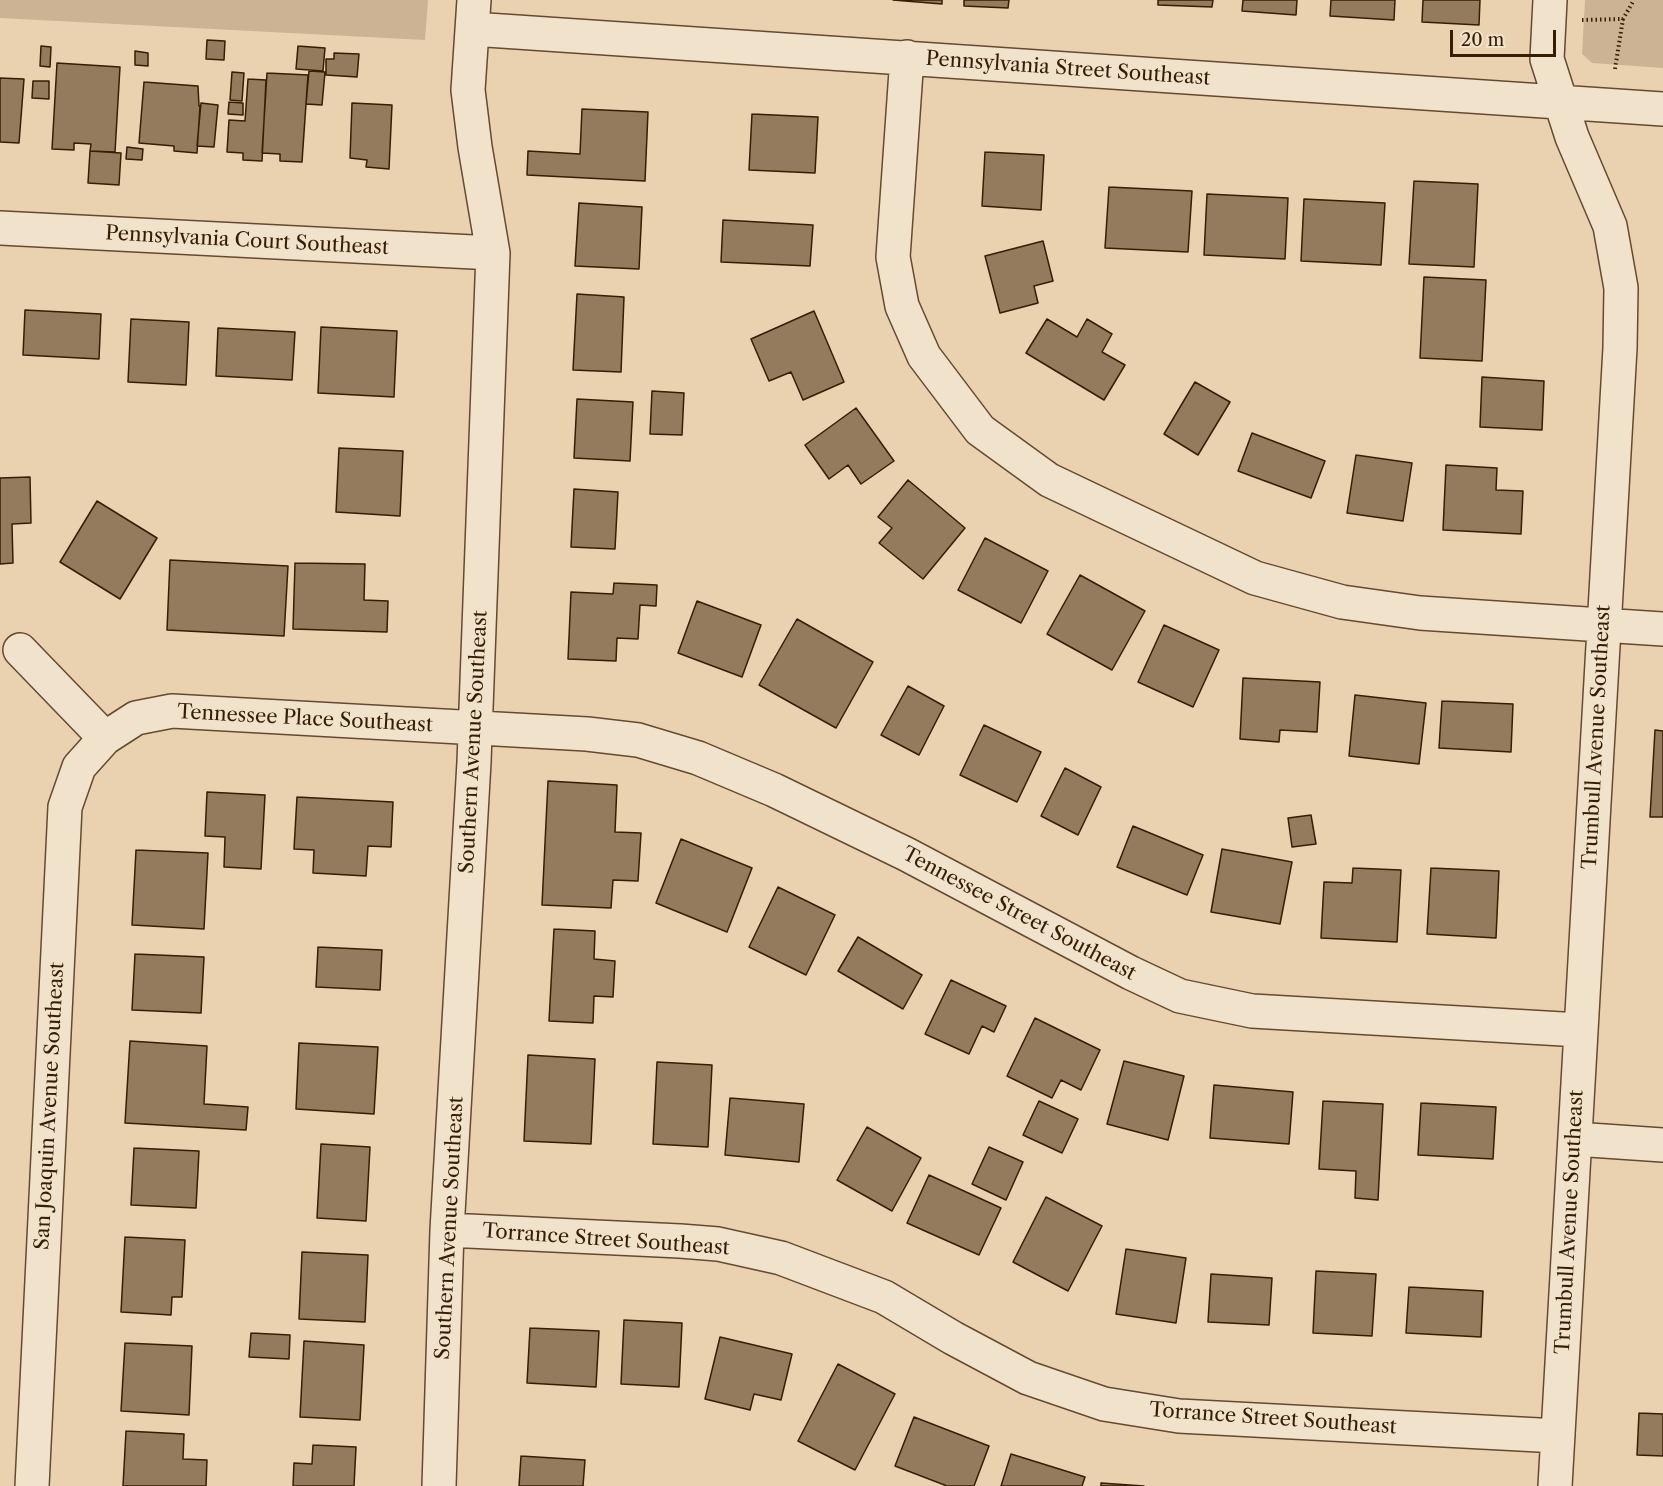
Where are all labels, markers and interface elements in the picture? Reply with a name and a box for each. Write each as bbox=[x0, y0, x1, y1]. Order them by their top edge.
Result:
scale bar bbox=[1453, 18, 1560, 56]
text: 20 m bbox=[1461, 29, 1504, 51]
street label: Pennsylvania Street Southeast bbox=[925, 47, 1211, 91]
street label: Pennsylvania Court Southeast bbox=[105, 222, 389, 260]
street label: Trumbull Avenue Southeast bbox=[1578, 604, 1616, 870]
street label: Southern Avenue Southeast bbox=[455, 610, 493, 874]
street label: Tennessee Place Southeast bbox=[177, 700, 433, 738]
street label: Tennessee Street Southeast bbox=[898, 842, 1140, 986]
street label: San Joaquin Avenue Southeast bbox=[30, 961, 70, 1251]
street label: Trumbull Avenue Southeast bbox=[1551, 1089, 1589, 1355]
street label: Southern Avenue Southeast bbox=[431, 1096, 469, 1360]
street label: Torrance Street Southeast bbox=[482, 1219, 730, 1261]
street label: Torrance Street Southeast bbox=[1149, 1398, 1397, 1440]

